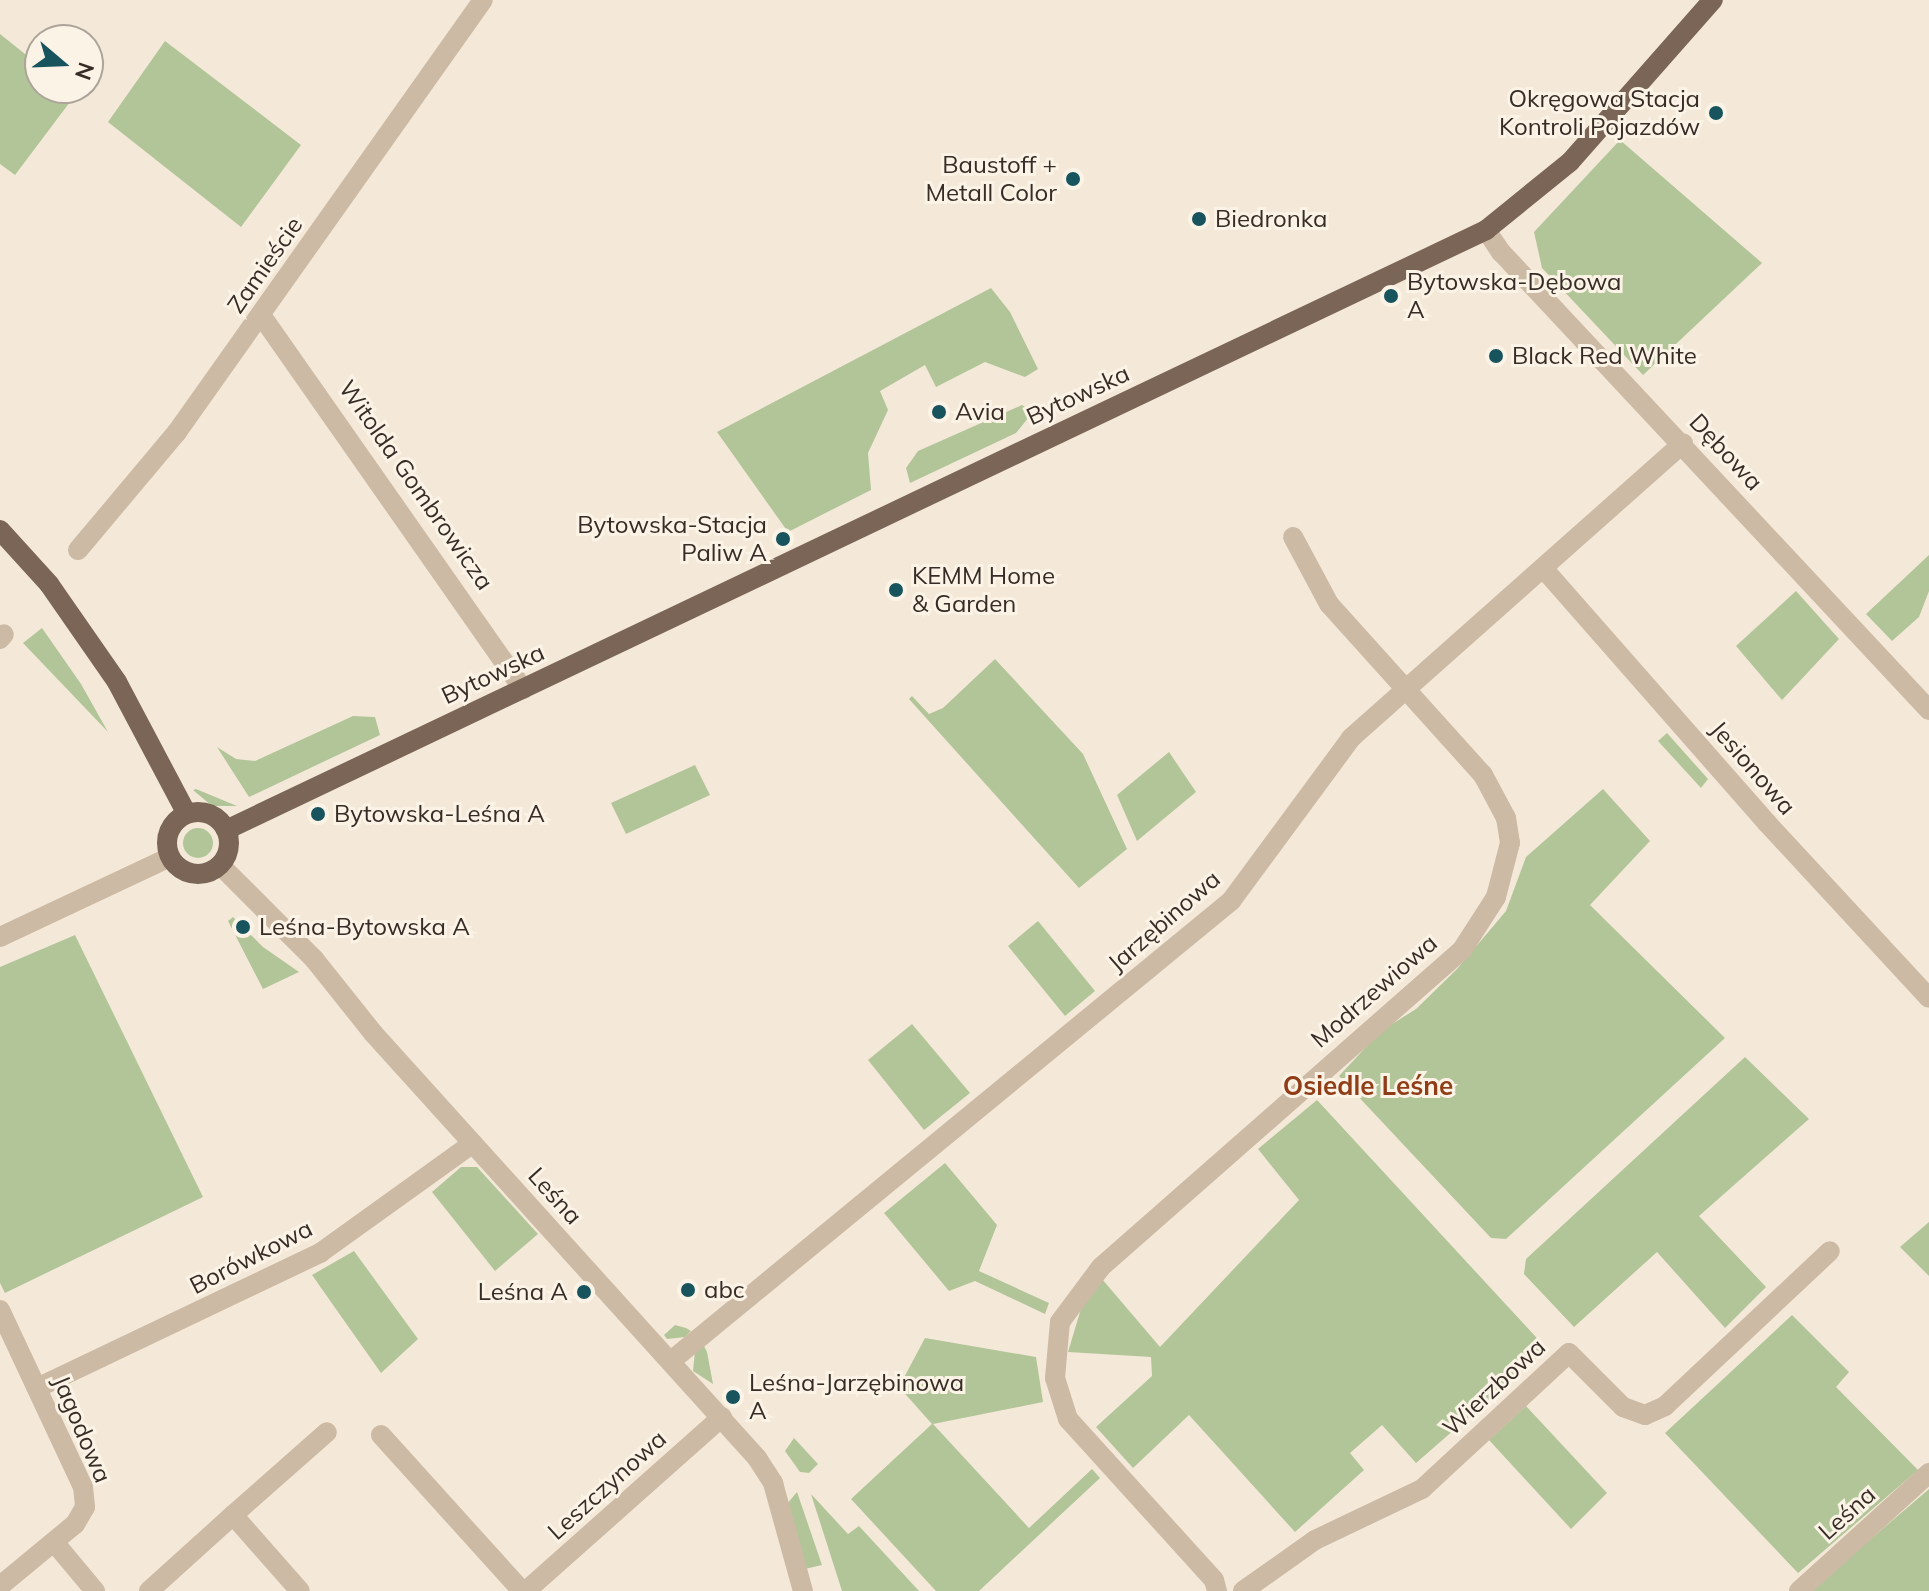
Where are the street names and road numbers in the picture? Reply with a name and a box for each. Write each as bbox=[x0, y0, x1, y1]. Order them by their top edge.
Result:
street label: Zamieście bbox=[221, 211, 309, 319]
street label: Bytowska bbox=[1022, 359, 1134, 431]
street label: Witolda Gombrowicza bbox=[333, 375, 499, 595]
street label: Dębowa bbox=[1683, 408, 1769, 496]
street label: Bytowska bbox=[437, 638, 549, 710]
street label: Jesionowa bbox=[1704, 715, 1802, 821]
street label: Jarzębinowa bbox=[1102, 865, 1226, 977]
street label: Modrzewiowa bbox=[1305, 928, 1443, 1054]
street label: Leśna bbox=[522, 1162, 588, 1230]
street label: Borówkowa bbox=[185, 1214, 317, 1300]
street label: Wierzbowa bbox=[1437, 1332, 1551, 1442]
street label: Jagodowa bbox=[47, 1371, 117, 1487]
street label: Leszczynowa bbox=[542, 1424, 672, 1546]
street label: Leśna bbox=[1813, 1480, 1881, 1546]

